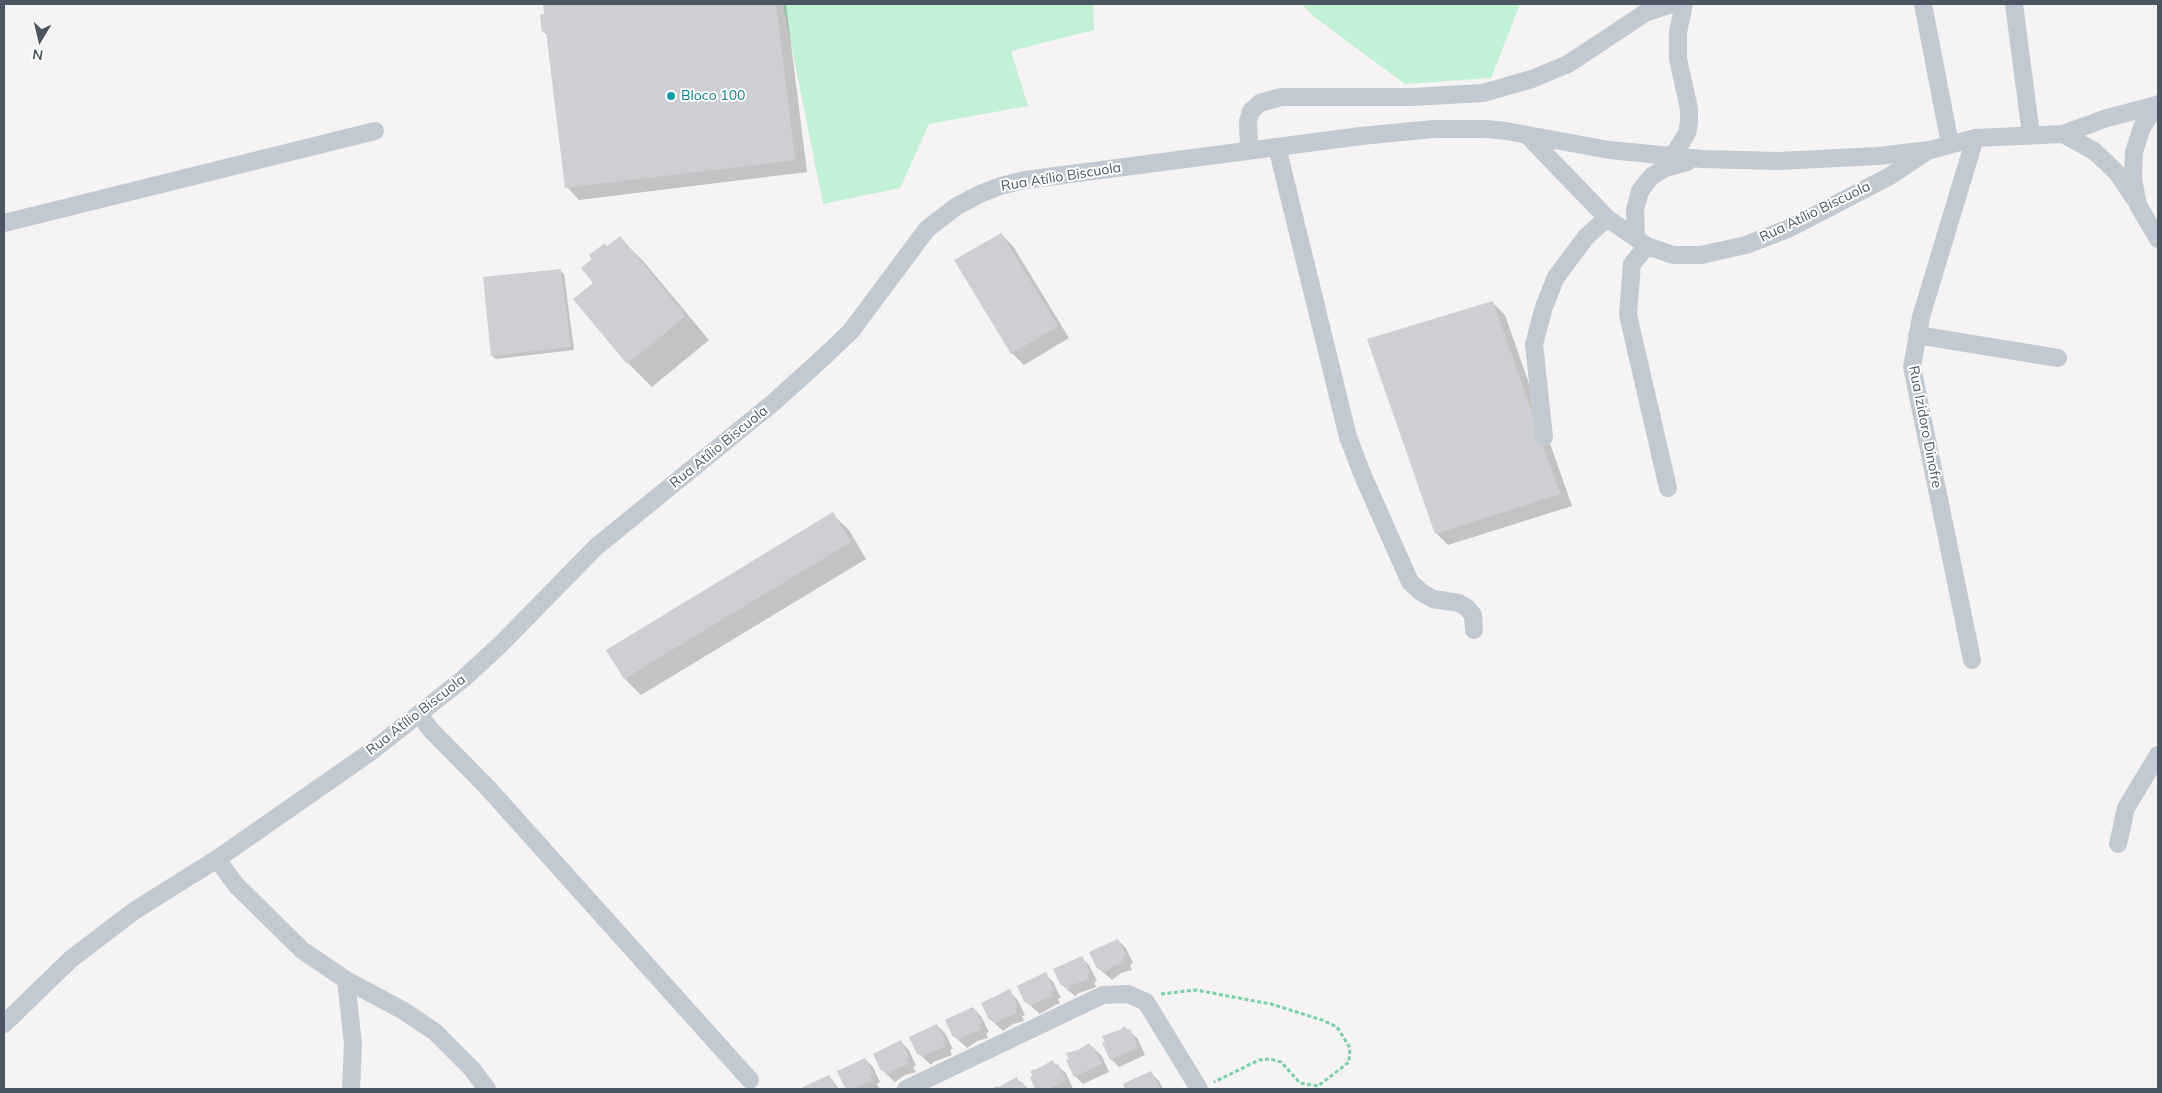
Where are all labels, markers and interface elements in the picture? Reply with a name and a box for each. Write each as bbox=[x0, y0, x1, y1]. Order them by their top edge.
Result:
north arrow bbox=[15, 15, 65, 65]
text: N bbox=[31, 45, 44, 65]
place label: Bloco 100 bbox=[681, 88, 745, 104]
marker: Bloco 100 bbox=[665, 90, 677, 102]
street label: Rua Atílio Biscuola bbox=[1000, 159, 1122, 195]
street label: Rua Atílio Biscuola bbox=[1757, 178, 1873, 246]
street label: Rua Izidoro Dinofre bbox=[1905, 364, 1945, 490]
street label: Rua Atílio Biscuola bbox=[667, 402, 771, 492]
street label: Rua Atílio Biscuola bbox=[363, 671, 469, 759]

